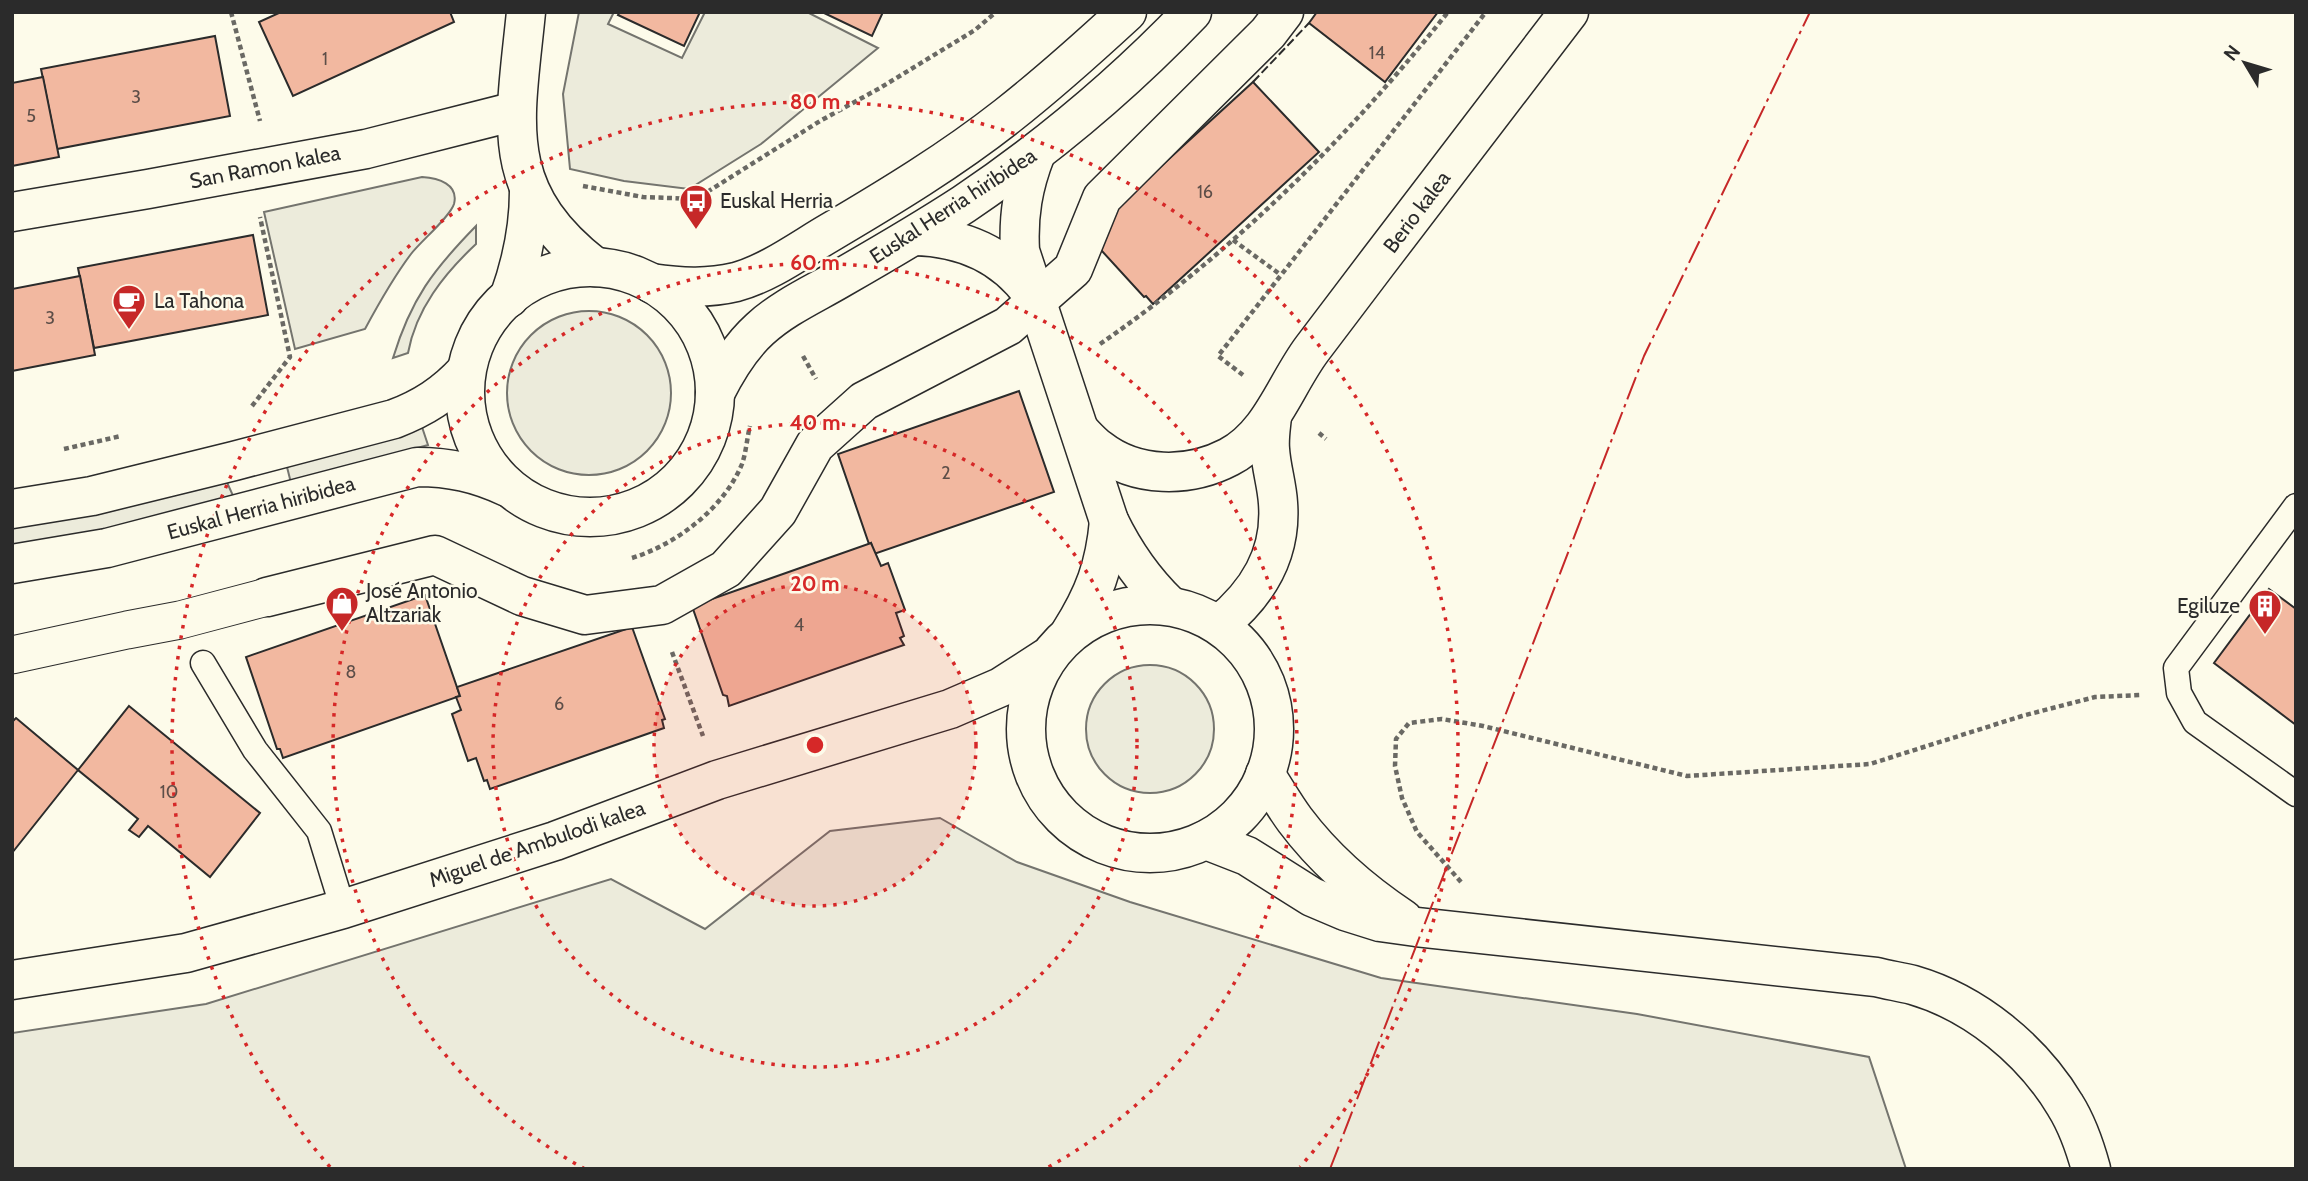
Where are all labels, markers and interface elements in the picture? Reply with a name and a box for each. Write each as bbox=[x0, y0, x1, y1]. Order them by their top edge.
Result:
north arrow bbox=[2210, 28, 2280, 98]
text: N bbox=[2219, 40, 2245, 65]
house number: 14 bbox=[1369, 42, 1385, 64]
house number: 1 bbox=[322, 48, 328, 70]
house number: 3 bbox=[131, 86, 141, 108]
text: 80 m bbox=[790, 89, 840, 114]
house number: 5 bbox=[26, 105, 36, 127]
street label: San Ramon kalea bbox=[187, 140, 342, 193]
street label: Euskal Herria hiribidea bbox=[865, 142, 1041, 269]
street label: Berio kalea bbox=[1378, 166, 1455, 257]
house number: 16 bbox=[1197, 181, 1213, 203]
bus stop icon: Euskal Herria bbox=[677, 182, 715, 231]
place label: Euskal Herria bbox=[720, 188, 833, 213]
text: 60 m bbox=[790, 250, 840, 275]
cafe icon: La Tahona bbox=[110, 282, 148, 331]
place label: La Tahona bbox=[154, 288, 244, 313]
house number: 3 bbox=[45, 307, 55, 329]
text: 40 m bbox=[790, 410, 840, 435]
house number: 2 bbox=[941, 462, 951, 484]
street label: Euskal Herria hiribidea bbox=[164, 470, 357, 545]
text: 20 m bbox=[791, 571, 839, 596]
place label: José Antonio Altzariak bbox=[365, 578, 478, 627]
shop icon: José Antonio Altzariak bbox=[323, 584, 361, 633]
building icon: Egiluze bbox=[2246, 587, 2284, 636]
place label: Egiluze bbox=[2177, 593, 2240, 618]
house number: 4 bbox=[794, 614, 804, 636]
house number: 8 bbox=[346, 661, 356, 683]
house number: 6 bbox=[554, 693, 564, 715]
centre of rings bbox=[803, 733, 827, 757]
house number: 10 bbox=[160, 781, 178, 803]
street label: Miguel de Ambulodi kalea bbox=[426, 795, 648, 892]

